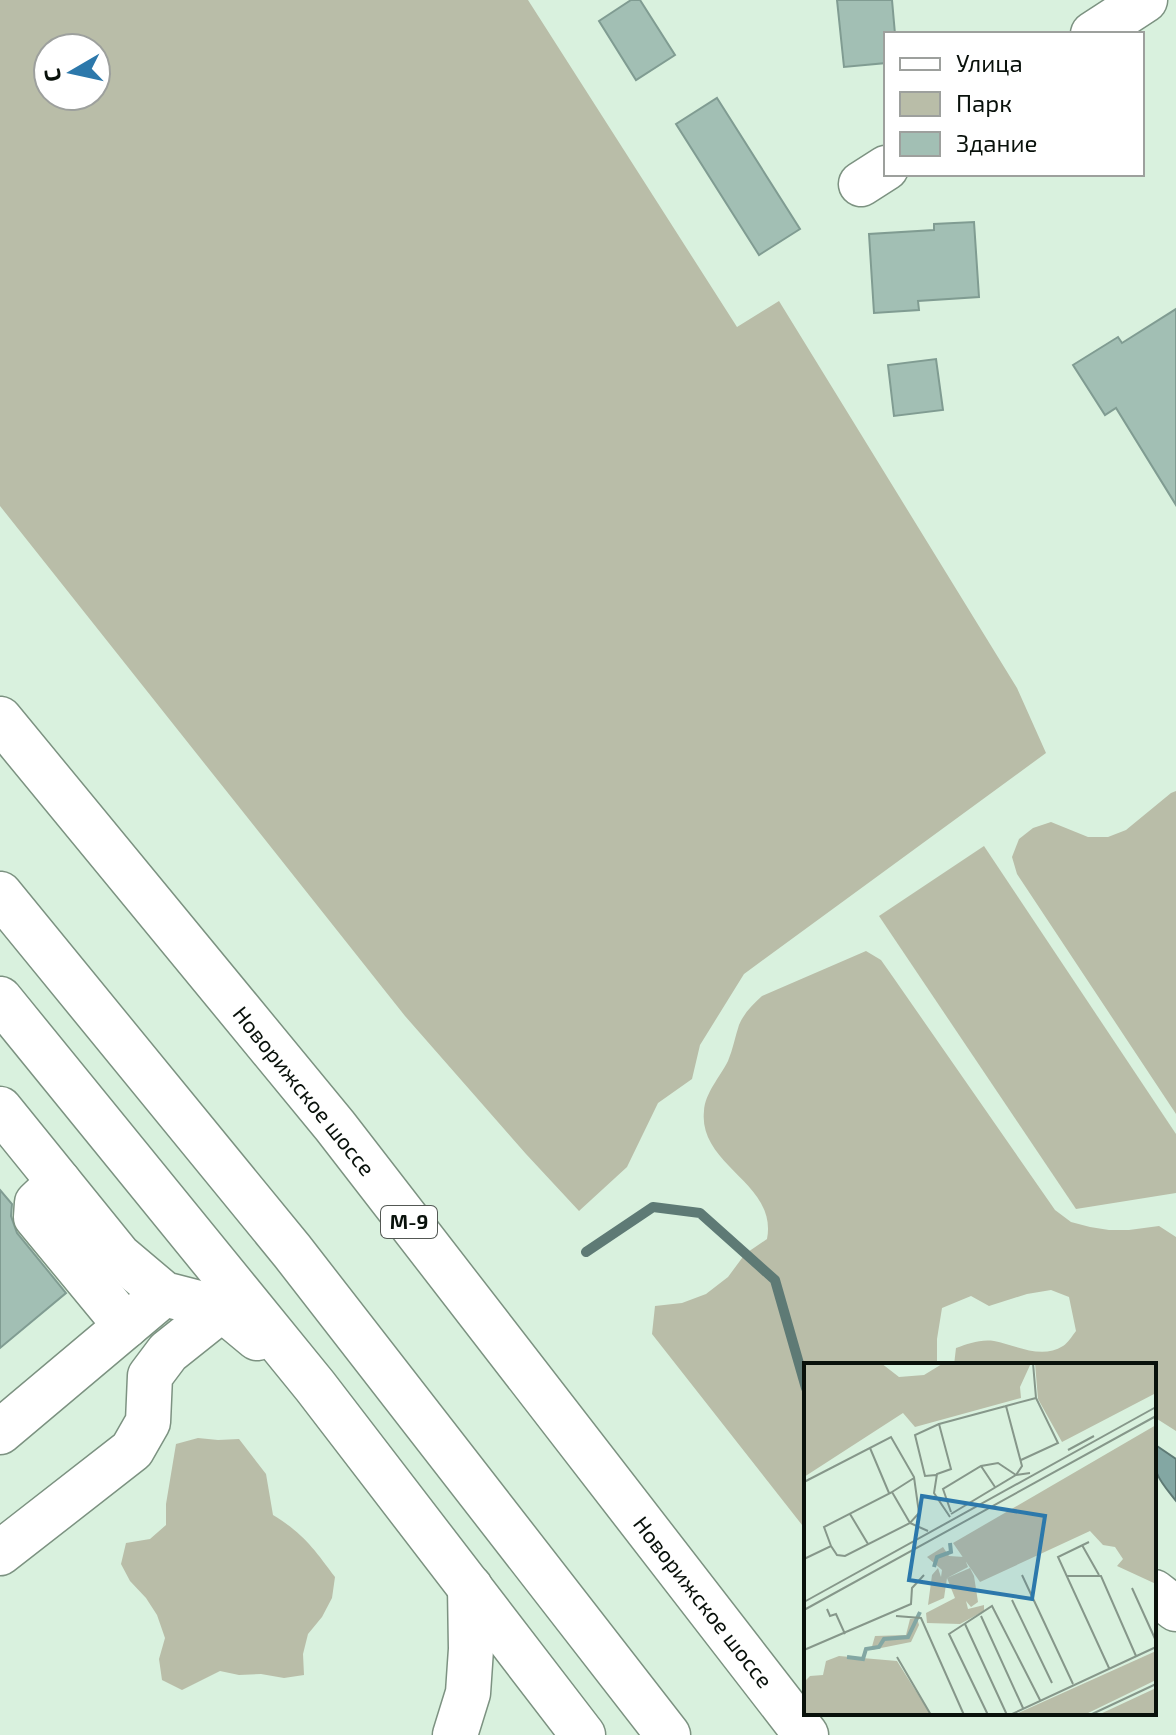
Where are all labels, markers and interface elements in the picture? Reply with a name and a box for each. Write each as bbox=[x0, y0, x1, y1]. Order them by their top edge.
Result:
north arrow bbox=[32, 32, 112, 112]
legend bbox=[884, 32, 1144, 176]
text: Улица bbox=[956, 48, 1023, 77]
text: С bbox=[37, 67, 65, 84]
text: Парк bbox=[956, 88, 1012, 117]
text: Здание bbox=[956, 128, 1038, 157]
street label: Новорижское шоссе bbox=[228, 1000, 381, 1180]
road number: М-9 bbox=[381, 1206, 437, 1238]
inset map bbox=[804, 1363, 1156, 1715]
street label: Новорижское шоссе bbox=[629, 1511, 779, 1692]

